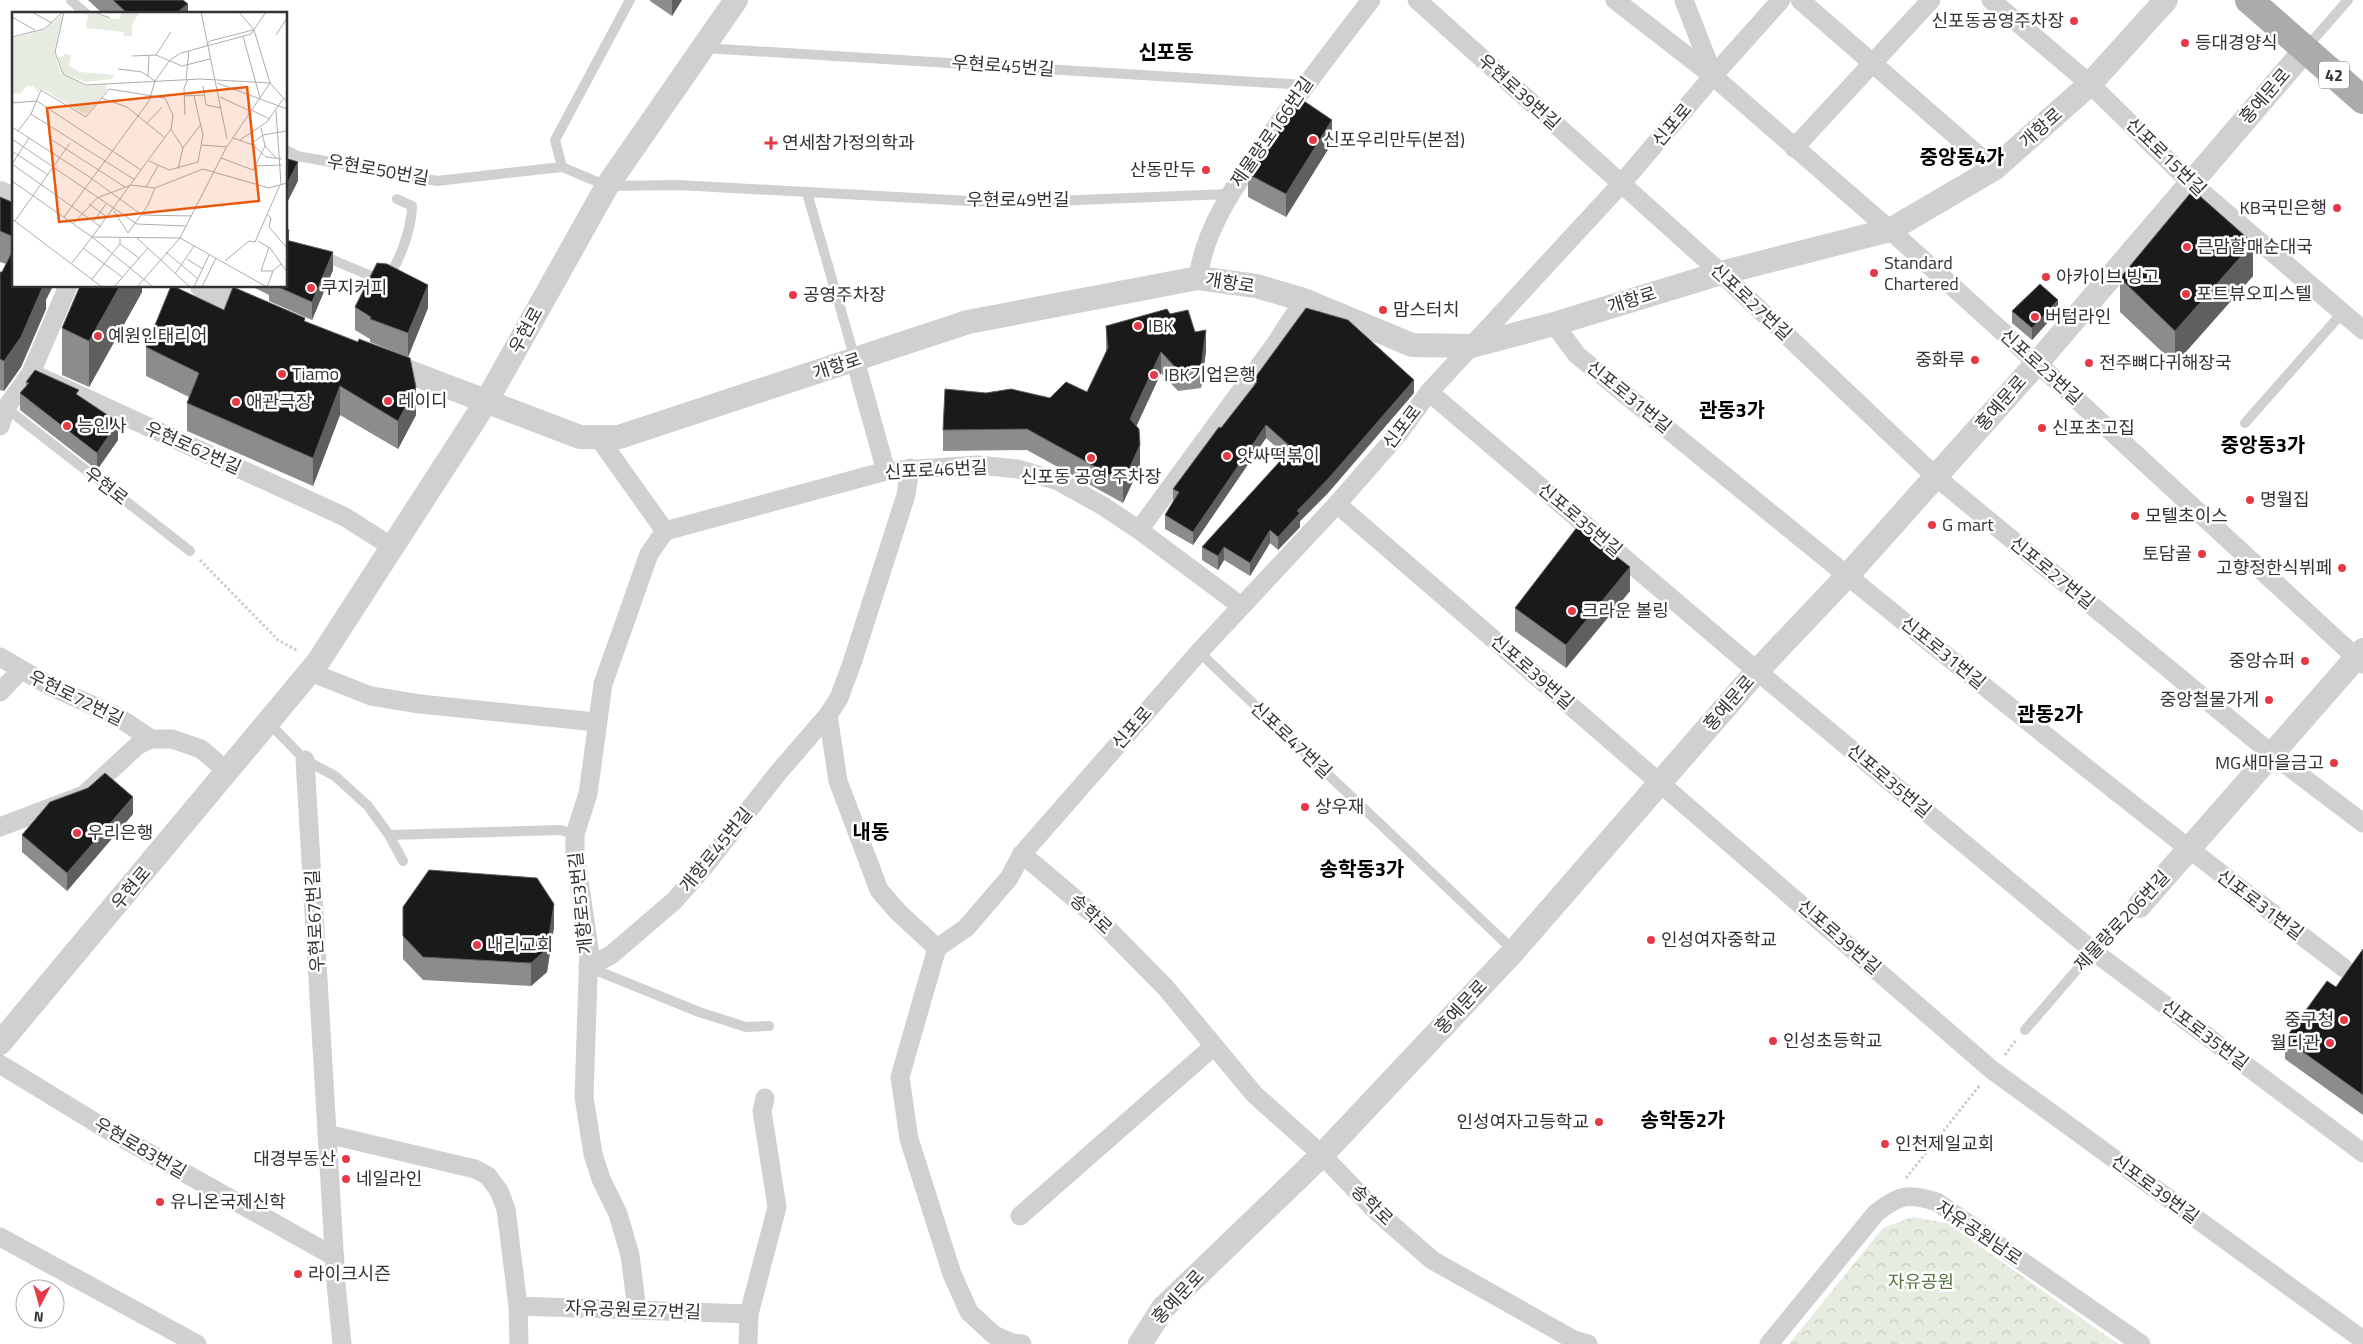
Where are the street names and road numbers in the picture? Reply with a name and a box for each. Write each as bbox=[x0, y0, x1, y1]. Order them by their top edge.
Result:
street label: 우현로39번길 bbox=[1472, 47, 1567, 136]
street label: 우현로45번길 bbox=[951, 48, 1055, 83]
street label: 홍예문로 bbox=[2233, 62, 2297, 130]
road number: 42 bbox=[2319, 62, 2349, 88]
street label: 제물량로166번길 bbox=[1223, 71, 1320, 193]
street label: 신포로 bbox=[1645, 97, 1698, 152]
street label: 개항로 bbox=[2013, 101, 2068, 154]
street label: 신포로15번길 bbox=[2120, 111, 2213, 202]
street label: 우현로50번길 bbox=[325, 147, 431, 192]
street label: 우현로49번길 bbox=[967, 186, 1069, 213]
street label: 신포로27번길 bbox=[1704, 257, 1798, 347]
street label: 개항로 bbox=[1203, 265, 1257, 300]
street label: 개항로 bbox=[1604, 279, 1660, 320]
street label: 우현로 bbox=[502, 301, 549, 358]
street label: 신포로23번길 bbox=[1994, 322, 2089, 411]
street label: 개항로 bbox=[809, 345, 865, 386]
street label: 신포로31번길 bbox=[1581, 354, 1678, 440]
street label: 홍예문로 bbox=[1969, 369, 2033, 437]
street label: 신포로 bbox=[1376, 399, 1428, 455]
street label: 우현로62번길 bbox=[141, 414, 246, 481]
street label: 신포로46번길 bbox=[884, 453, 988, 486]
street label: 우현로 bbox=[78, 460, 134, 512]
street label: 신포로35번길 bbox=[1532, 476, 1628, 563]
street label: 신포로27번길 bbox=[2004, 530, 2101, 616]
street label: 신포로31번길 bbox=[1895, 610, 1992, 696]
street label: 신포로39번길 bbox=[1485, 628, 1580, 716]
street label: 우현로72번길 bbox=[24, 663, 128, 732]
street label: 홍예문로 bbox=[1697, 669, 1761, 737]
street label: 신포로47번길 bbox=[1244, 695, 1338, 785]
street label: 신포로 bbox=[1105, 700, 1158, 755]
street label: 신포로35번길 bbox=[1841, 737, 1937, 824]
street label: 개항로45번길 bbox=[673, 801, 759, 898]
street label: 개항로53번길 bbox=[562, 850, 599, 956]
street label: 우현로 bbox=[104, 860, 157, 915]
street label: 신포로31번길 bbox=[2211, 863, 2310, 946]
street label: 제물량로206번길 bbox=[2068, 864, 2176, 977]
street label: 우현로67번길 bbox=[298, 869, 331, 973]
street label: 송학로 bbox=[1064, 887, 1119, 940]
street label: 신포로39번길 bbox=[1792, 893, 1887, 981]
street label: 홍예문로 bbox=[1428, 973, 1493, 1040]
street label: 신포로35번길 bbox=[2156, 993, 2255, 1076]
street label: 우현로83번길 bbox=[89, 1110, 192, 1185]
street label: 신포로39번길 bbox=[2106, 1147, 2205, 1230]
street label: 송학로 bbox=[1345, 1178, 1400, 1232]
street label: 자유공원남로 bbox=[1931, 1194, 2028, 1272]
street label: 홍예문로 bbox=[1145, 1263, 1210, 1330]
street label: 자유공원로27번길 bbox=[565, 1294, 701, 1325]

